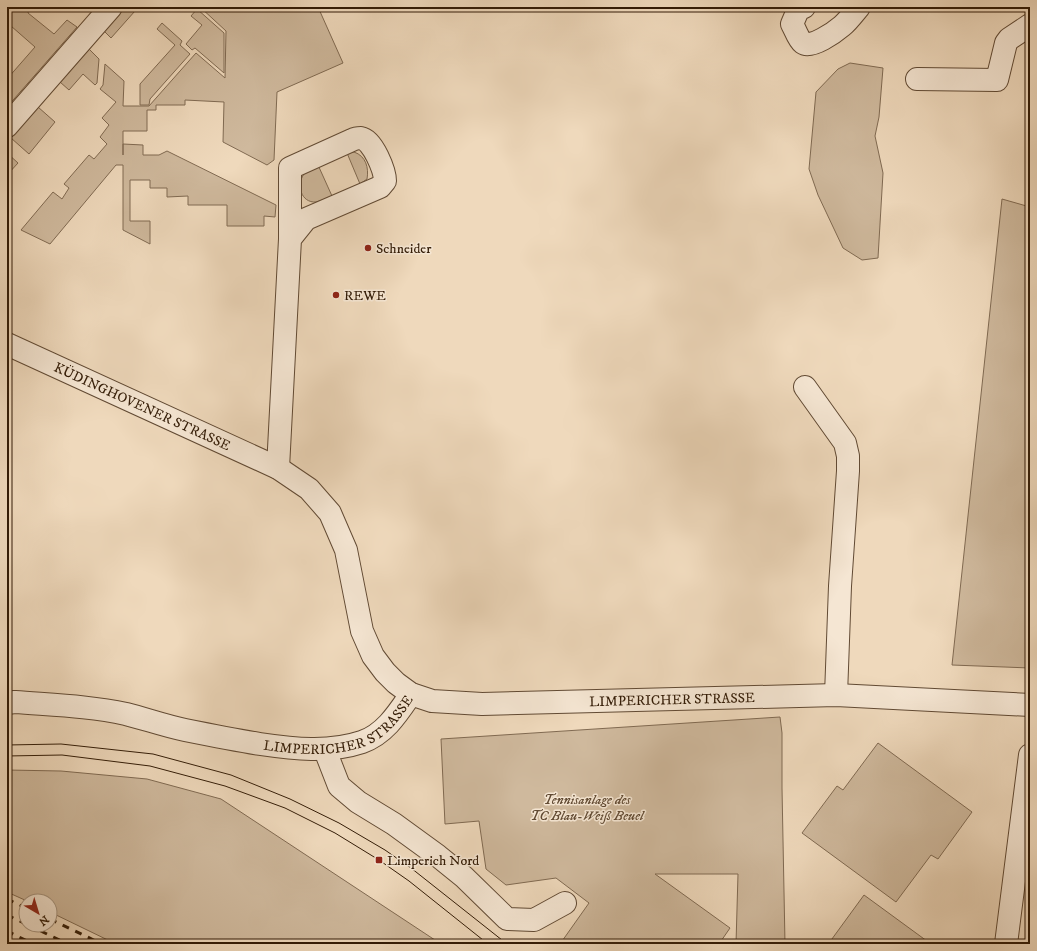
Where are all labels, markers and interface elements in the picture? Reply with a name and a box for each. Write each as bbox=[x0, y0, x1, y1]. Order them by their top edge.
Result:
place label: Schneider bbox=[376, 240, 432, 258]
marker: Schneider bbox=[363, 243, 373, 253]
place label: REWE bbox=[344, 287, 386, 305]
marker: REWE bbox=[331, 290, 341, 300]
street label: KÜDINGHOVENER STRASSE bbox=[51, 359, 233, 455]
street label: LIMPERICHER STRASSE bbox=[589, 689, 755, 711]
street label: LIMPERICHER STRASSE bbox=[262, 692, 418, 759]
park label: Tennisanlage des TC Blau-Weiß Beuel bbox=[530, 791, 645, 825]
place label: Limperich Nord bbox=[387, 852, 479, 870]
marker: Limperich Nord bbox=[374, 855, 384, 865]
north arrow bbox=[18, 893, 58, 933]
text: N bbox=[36, 912, 51, 928]

